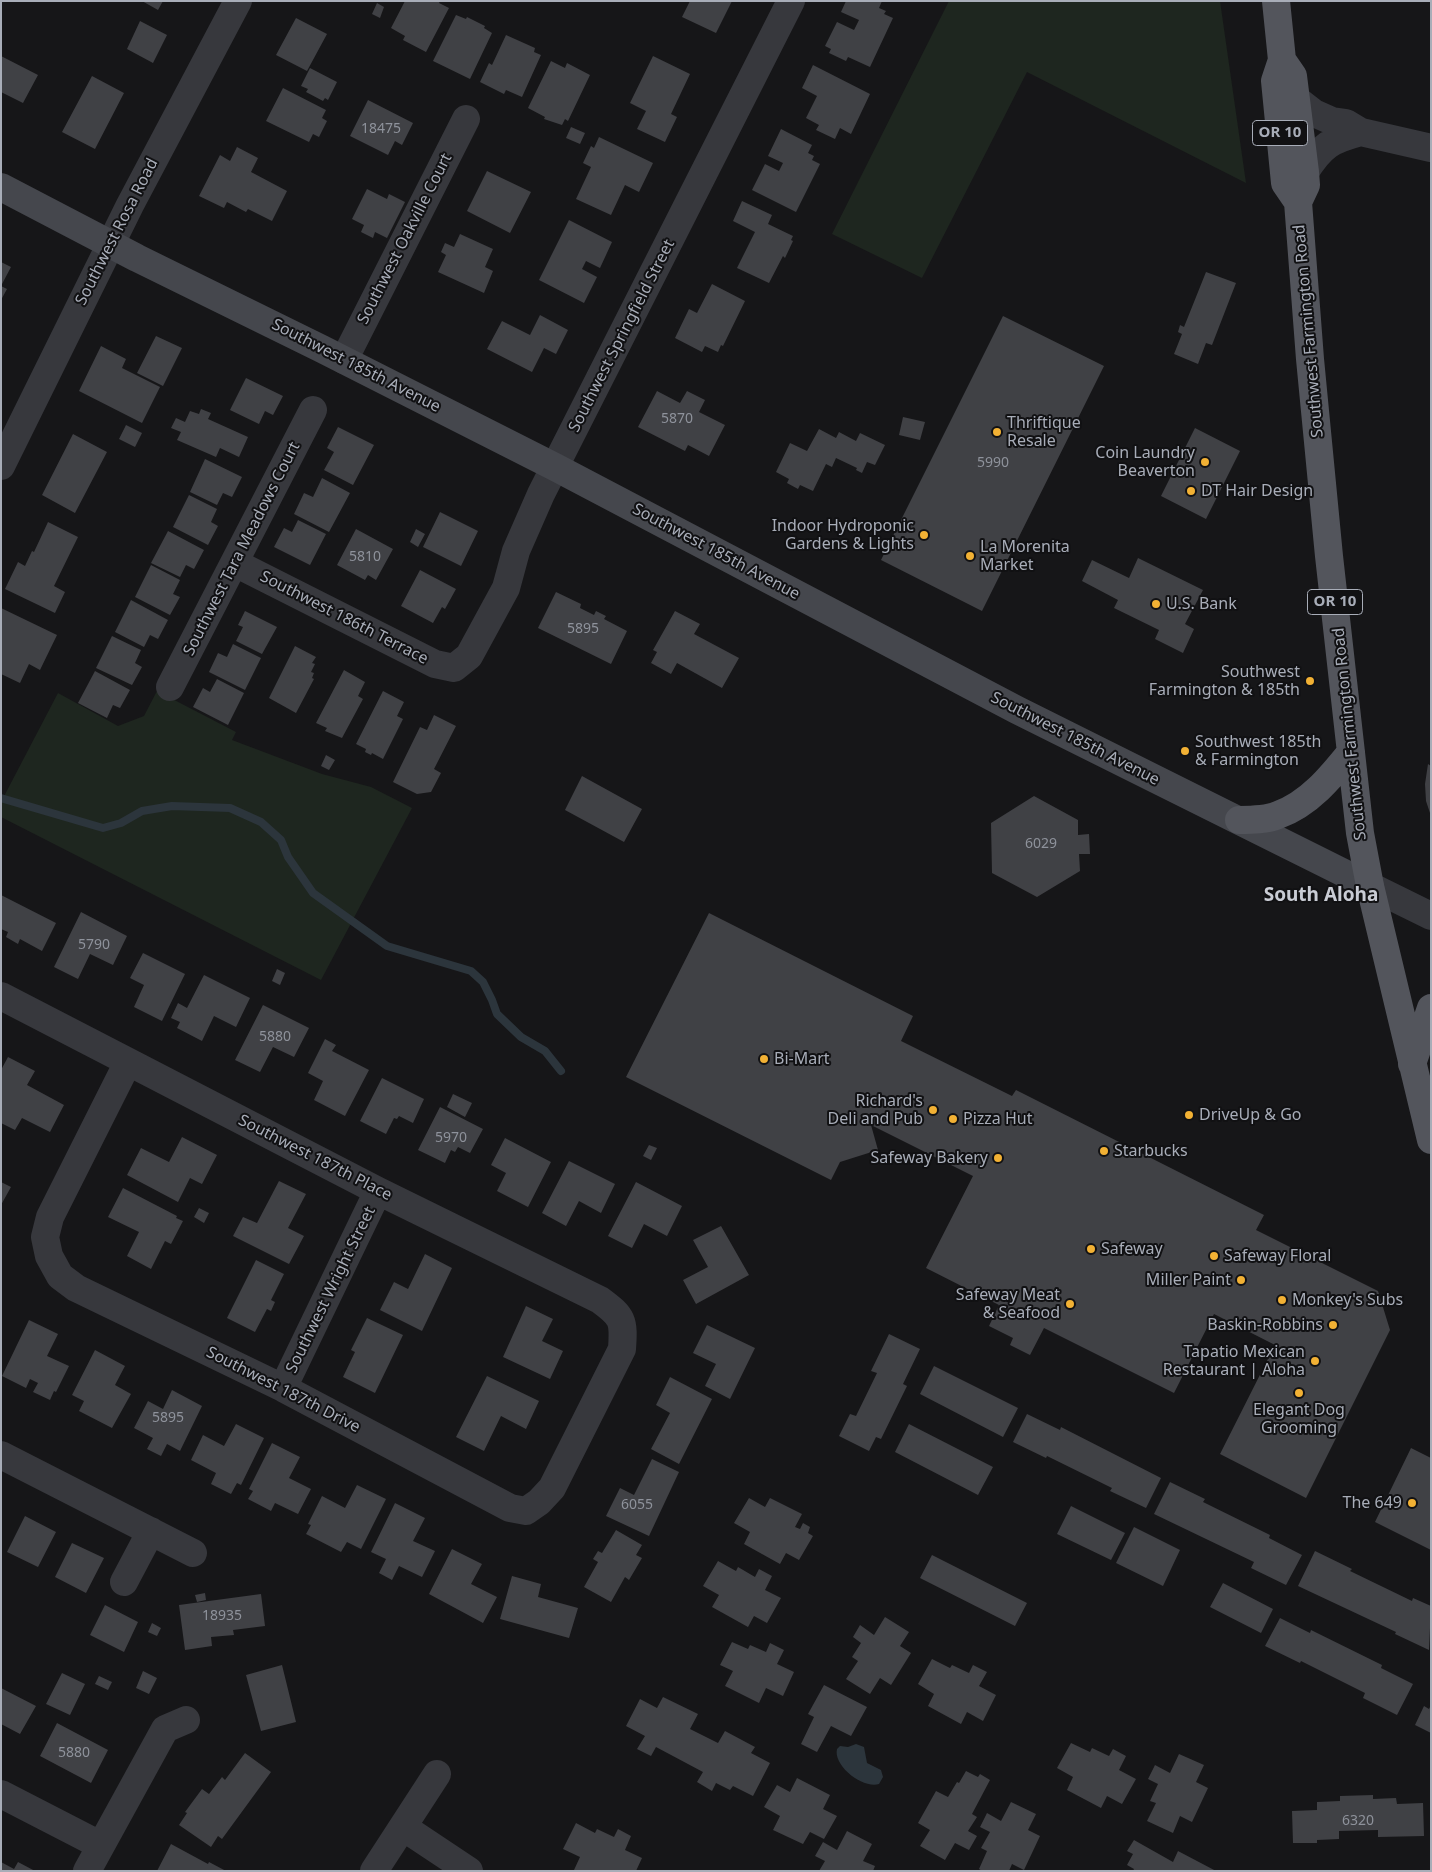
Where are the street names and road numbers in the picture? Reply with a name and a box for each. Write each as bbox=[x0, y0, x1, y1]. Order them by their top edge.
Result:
road number: OR 10 bbox=[1252, 120, 1308, 146]
street label: Southwest Oakville Court bbox=[354, 150, 456, 328]
street label: Southwest Rosa Road bbox=[72, 155, 162, 309]
street label: Southwest Farmington Road bbox=[1290, 224, 1328, 438]
street label: Southwest Springfield Street bbox=[565, 236, 679, 436]
street label: Southwest 185th Avenue bbox=[268, 315, 444, 417]
street label: Southwest Tara Meadows Court bbox=[180, 439, 304, 659]
street label: Southwest 185th Avenue bbox=[629, 500, 803, 604]
street label: Southwest 186th Terrace bbox=[257, 567, 431, 669]
road number: OR 10 bbox=[1308, 590, 1362, 614]
street label: Southwest Farmington Road bbox=[1329, 627, 1371, 841]
street label: Southwest 185th Avenue bbox=[987, 688, 1163, 790]
street label: Southwest 187th Place bbox=[235, 1111, 395, 1205]
street label: Southwest Wright Street bbox=[282, 1204, 380, 1376]
street label: Southwest 187th Drive bbox=[203, 1343, 363, 1437]

